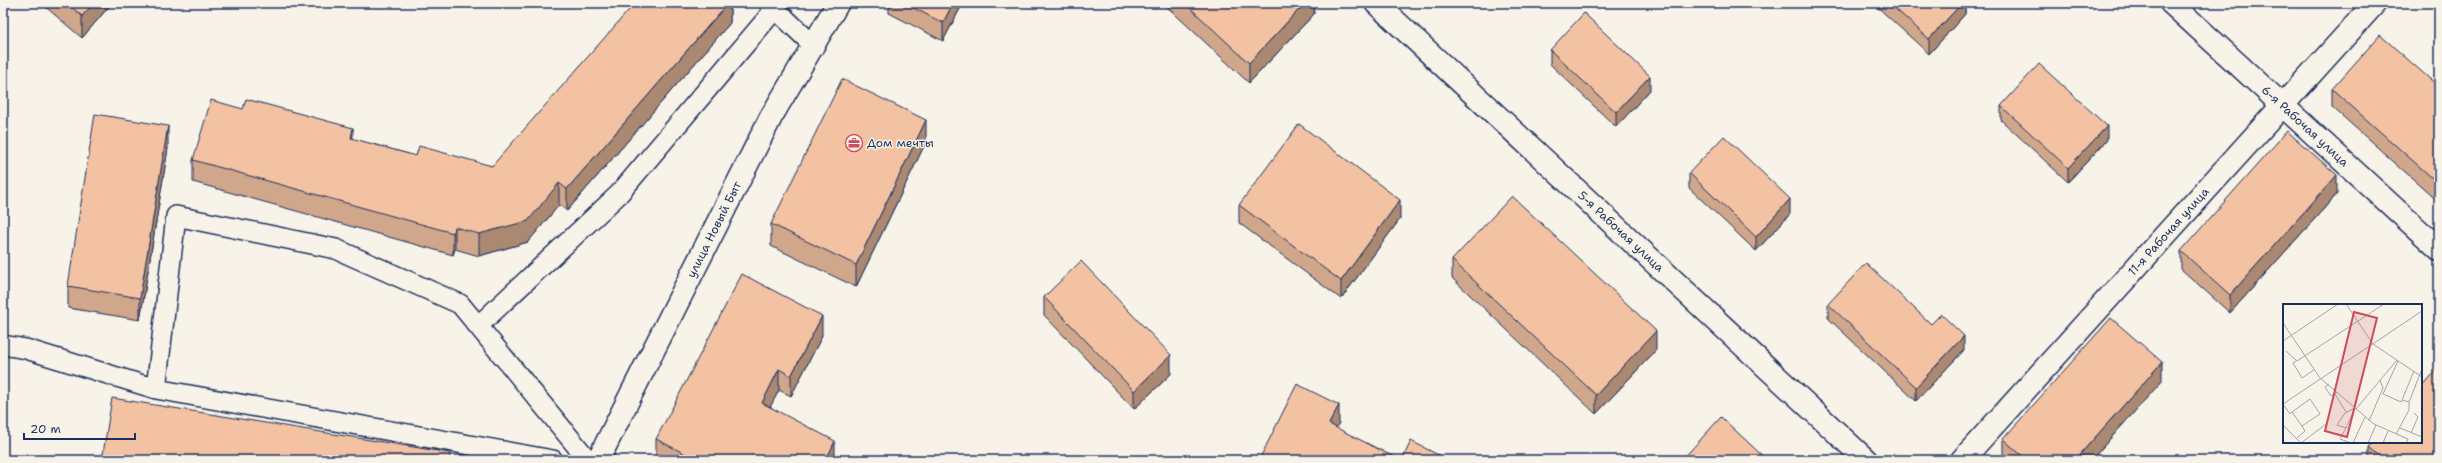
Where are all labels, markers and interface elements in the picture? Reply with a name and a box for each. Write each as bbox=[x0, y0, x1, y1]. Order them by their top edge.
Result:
street label: 6-я Рабочая улица bbox=[2258, 82, 2352, 171]
office icon: Дом мечты bbox=[844, 133, 864, 153]
place label: Дом мечты bbox=[867, 135, 934, 151]
street label: улица Новый Быт bbox=[683, 178, 746, 281]
street label: 11-я Рабочая улица bbox=[2124, 183, 2213, 279]
street label: 5-я Рабочая улица bbox=[1575, 187, 1668, 276]
inset map bbox=[2283, 304, 2422, 443]
scale bar bbox=[24, 415, 135, 441]
text: 20 m bbox=[30, 421, 61, 437]

